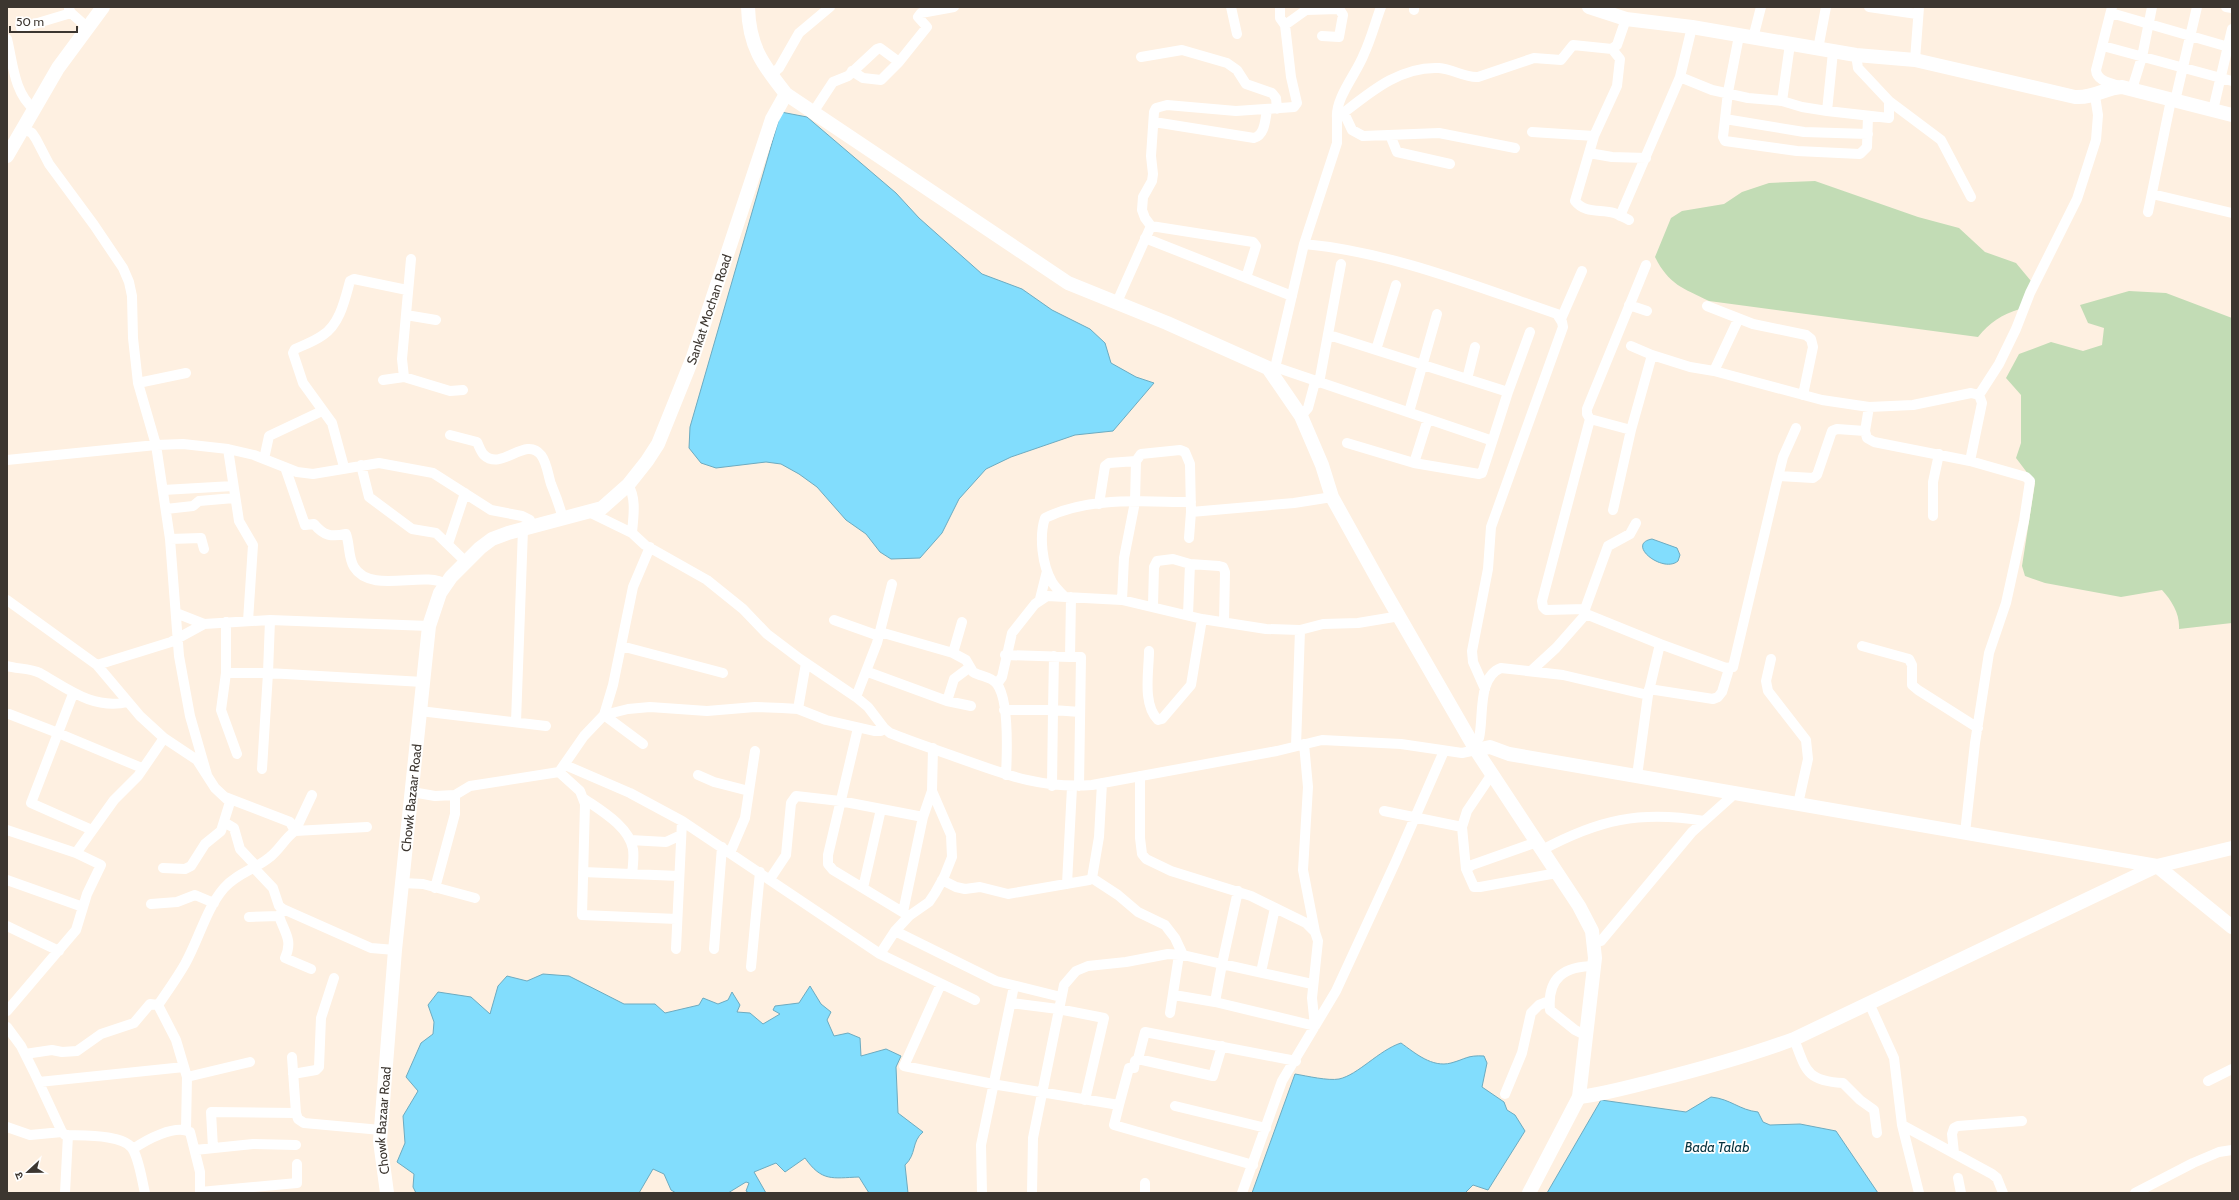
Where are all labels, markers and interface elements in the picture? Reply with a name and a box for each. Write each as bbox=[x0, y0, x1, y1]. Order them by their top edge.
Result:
scale bar bbox=[10, 8, 77, 34]
text: 50 m bbox=[16, 14, 44, 29]
street label: Sankat Mochan Road bbox=[683, 252, 735, 367]
street label: Chowk Bazaar Road bbox=[397, 743, 425, 853]
street label: Chowk Bazaar Road bbox=[372, 1066, 394, 1175]
water label: Bada Talab bbox=[1685, 1138, 1749, 1156]
north arrow bbox=[8, 1152, 48, 1192]
text: उ bbox=[11, 1170, 26, 1181]

